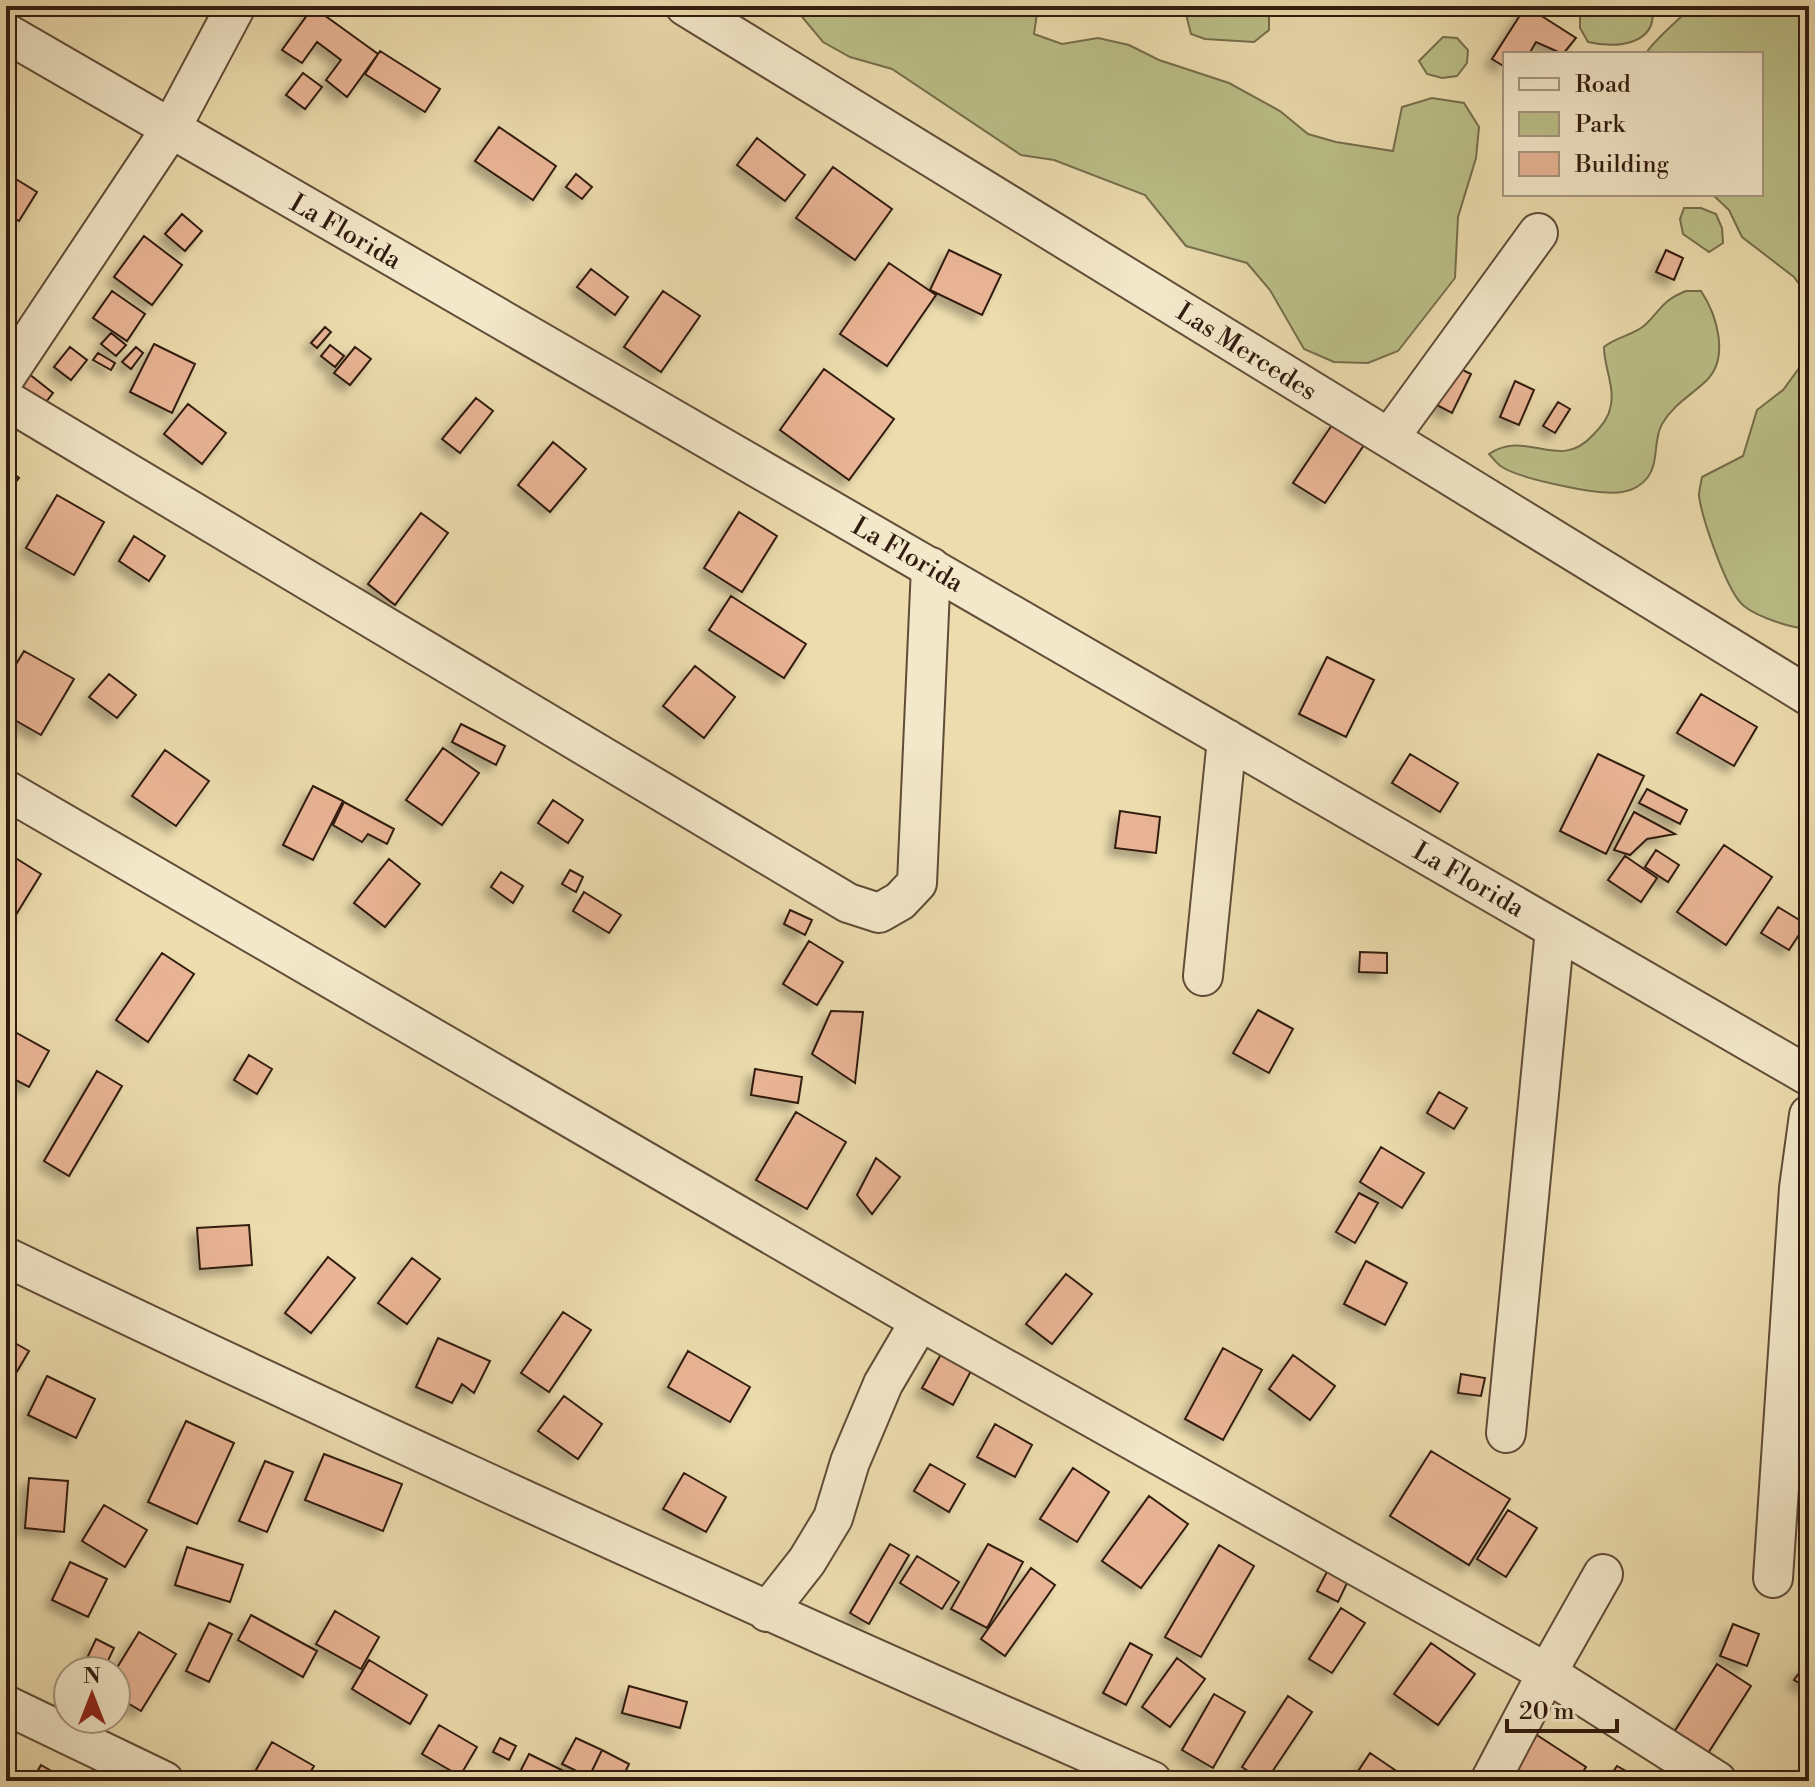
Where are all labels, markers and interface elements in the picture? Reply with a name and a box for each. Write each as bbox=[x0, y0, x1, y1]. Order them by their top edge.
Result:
legend bbox=[1503, 52, 1763, 196]
text: Road bbox=[1575, 70, 1631, 100]
text: Park bbox=[1575, 110, 1626, 140]
text: Building bbox=[1574, 150, 1669, 180]
street label: La Florida bbox=[284, 187, 408, 277]
street label: Las Mercedes bbox=[1170, 296, 1323, 408]
street label: La Florida bbox=[846, 510, 970, 600]
street label: La Florida bbox=[1407, 835, 1531, 925]
north arrow bbox=[52, 1655, 132, 1735]
text: N bbox=[83, 1663, 101, 1690]
scale bar bbox=[1507, 1683, 1617, 1733]
text: 20 m bbox=[1519, 1697, 1575, 1727]

